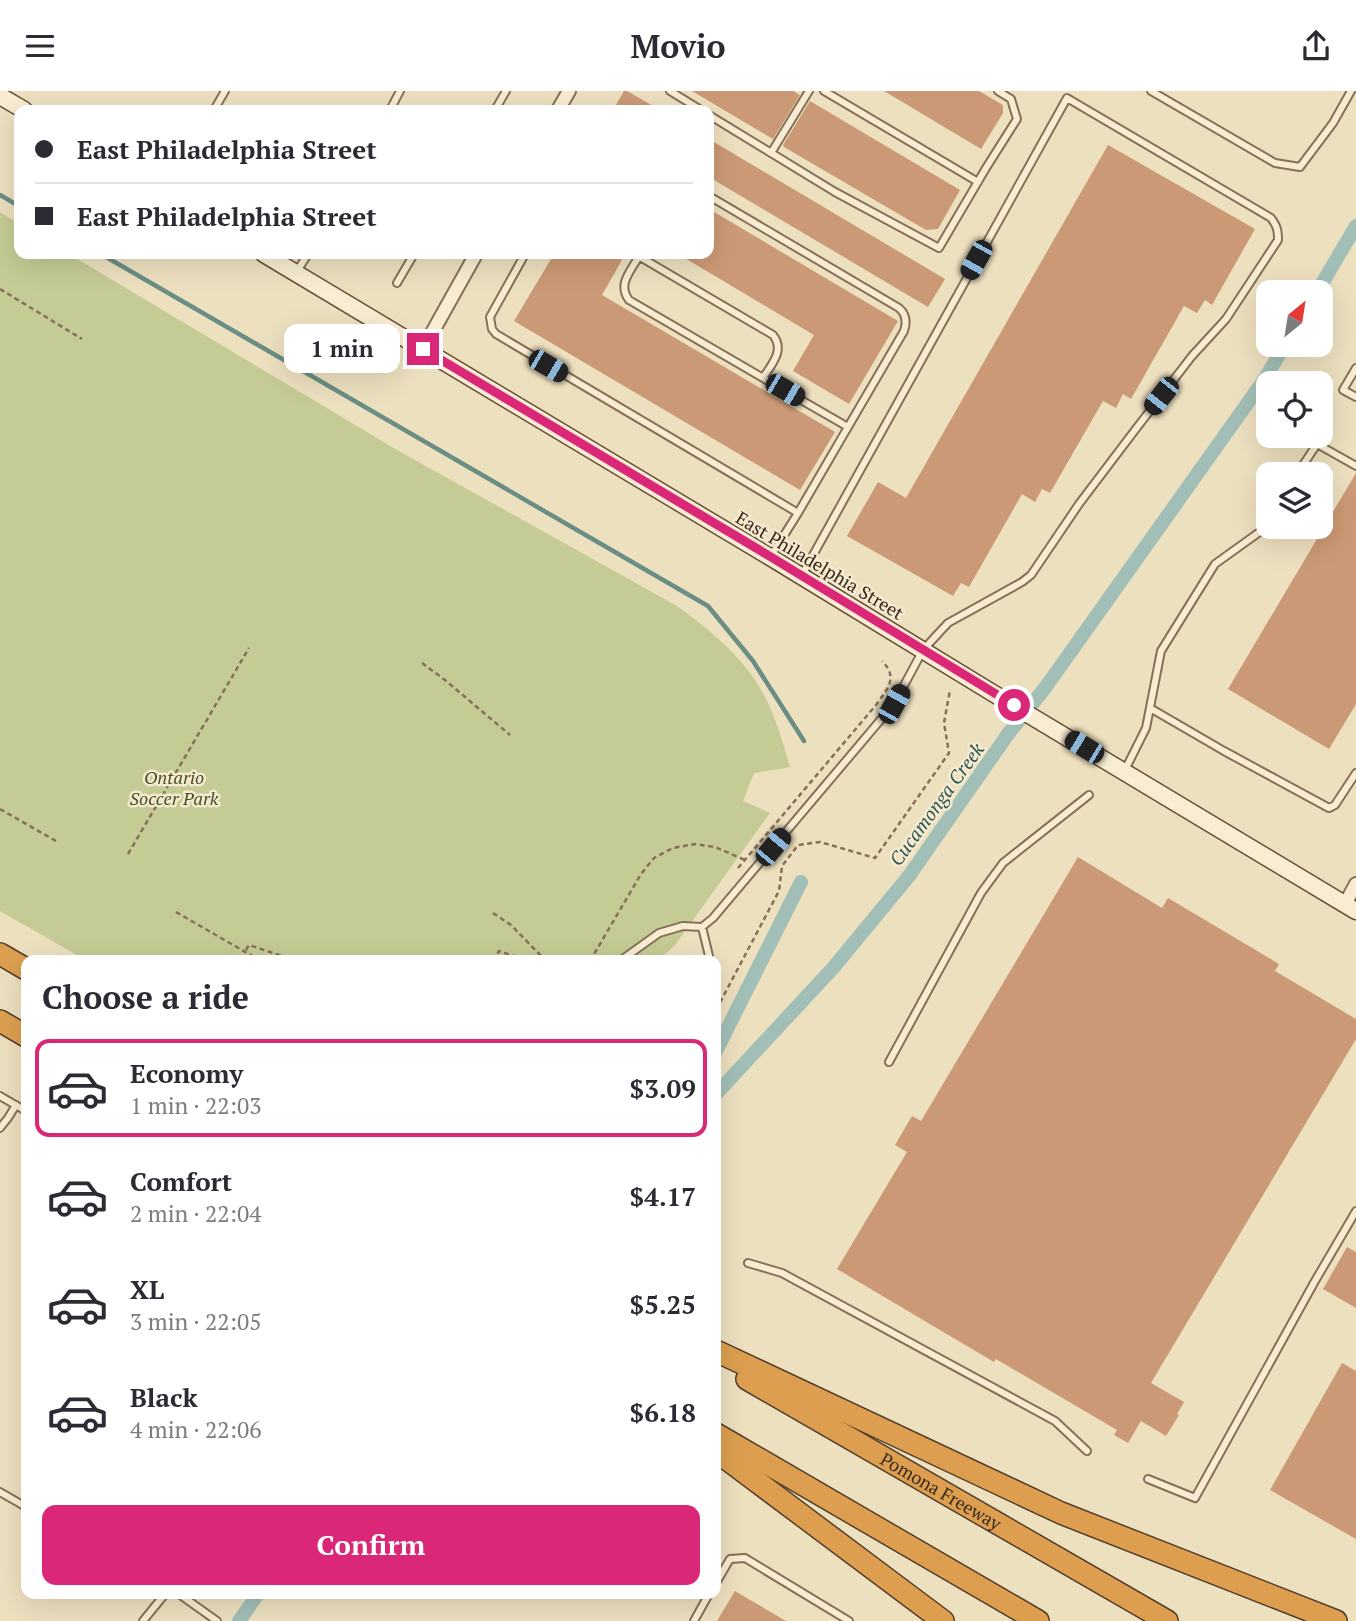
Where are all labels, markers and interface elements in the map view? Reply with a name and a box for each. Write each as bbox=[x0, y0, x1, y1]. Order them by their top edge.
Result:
text: Movio bbox=[630, 25, 726, 67]
icon: menu bbox=[21, 27, 59, 65]
icon: share bbox=[1297, 27, 1335, 65]
text: East Philadelphia Street bbox=[77, 132, 377, 166]
text: East Philadelphia Street bbox=[77, 199, 377, 233]
car bbox=[957, 237, 996, 283]
north arrow bbox=[1256, 280, 1334, 357]
map controls bbox=[1256, 280, 1333, 539]
callout: 1 min bbox=[283, 324, 398, 373]
text: 1 min bbox=[311, 333, 373, 364]
route end bbox=[407, 333, 439, 365]
car bbox=[525, 346, 572, 386]
car bbox=[762, 370, 809, 410]
button: locate bbox=[1256, 371, 1333, 448]
car bbox=[1140, 373, 1183, 419]
button: layers bbox=[1256, 462, 1333, 539]
street label: East Philadelphia Street bbox=[732, 505, 909, 625]
car bbox=[875, 681, 914, 727]
route start bbox=[998, 689, 1030, 721]
car bbox=[1061, 727, 1108, 767]
water label: Cucamonga Creek bbox=[883, 737, 989, 870]
park label: Ontario Soccer Park bbox=[129, 765, 219, 810]
car bbox=[752, 824, 795, 870]
text: Choose a ride bbox=[42, 976, 249, 1018]
text: Economy bbox=[130, 1056, 243, 1090]
icon: car bbox=[46, 1057, 109, 1120]
text: $3.09 bbox=[630, 1071, 696, 1105]
text: 1 min · 22:03 bbox=[130, 1090, 262, 1121]
text: Comfort bbox=[130, 1164, 232, 1198]
icon: car bbox=[46, 1165, 109, 1228]
text: $4.17 bbox=[630, 1179, 696, 1213]
text: 2 min · 22:04 bbox=[130, 1198, 262, 1229]
text: XL bbox=[130, 1272, 164, 1306]
icon: car bbox=[46, 1273, 109, 1336]
text: $5.25 bbox=[630, 1287, 696, 1321]
text: 3 min · 22:05 bbox=[130, 1306, 262, 1337]
text: Black bbox=[130, 1380, 198, 1414]
icon: car bbox=[46, 1381, 109, 1444]
text: $6.18 bbox=[630, 1395, 696, 1429]
text: 4 min · 22:06 bbox=[130, 1414, 262, 1445]
street label: Pomona Freeway bbox=[876, 1446, 1007, 1536]
button: Confirm bbox=[42, 1505, 700, 1585]

